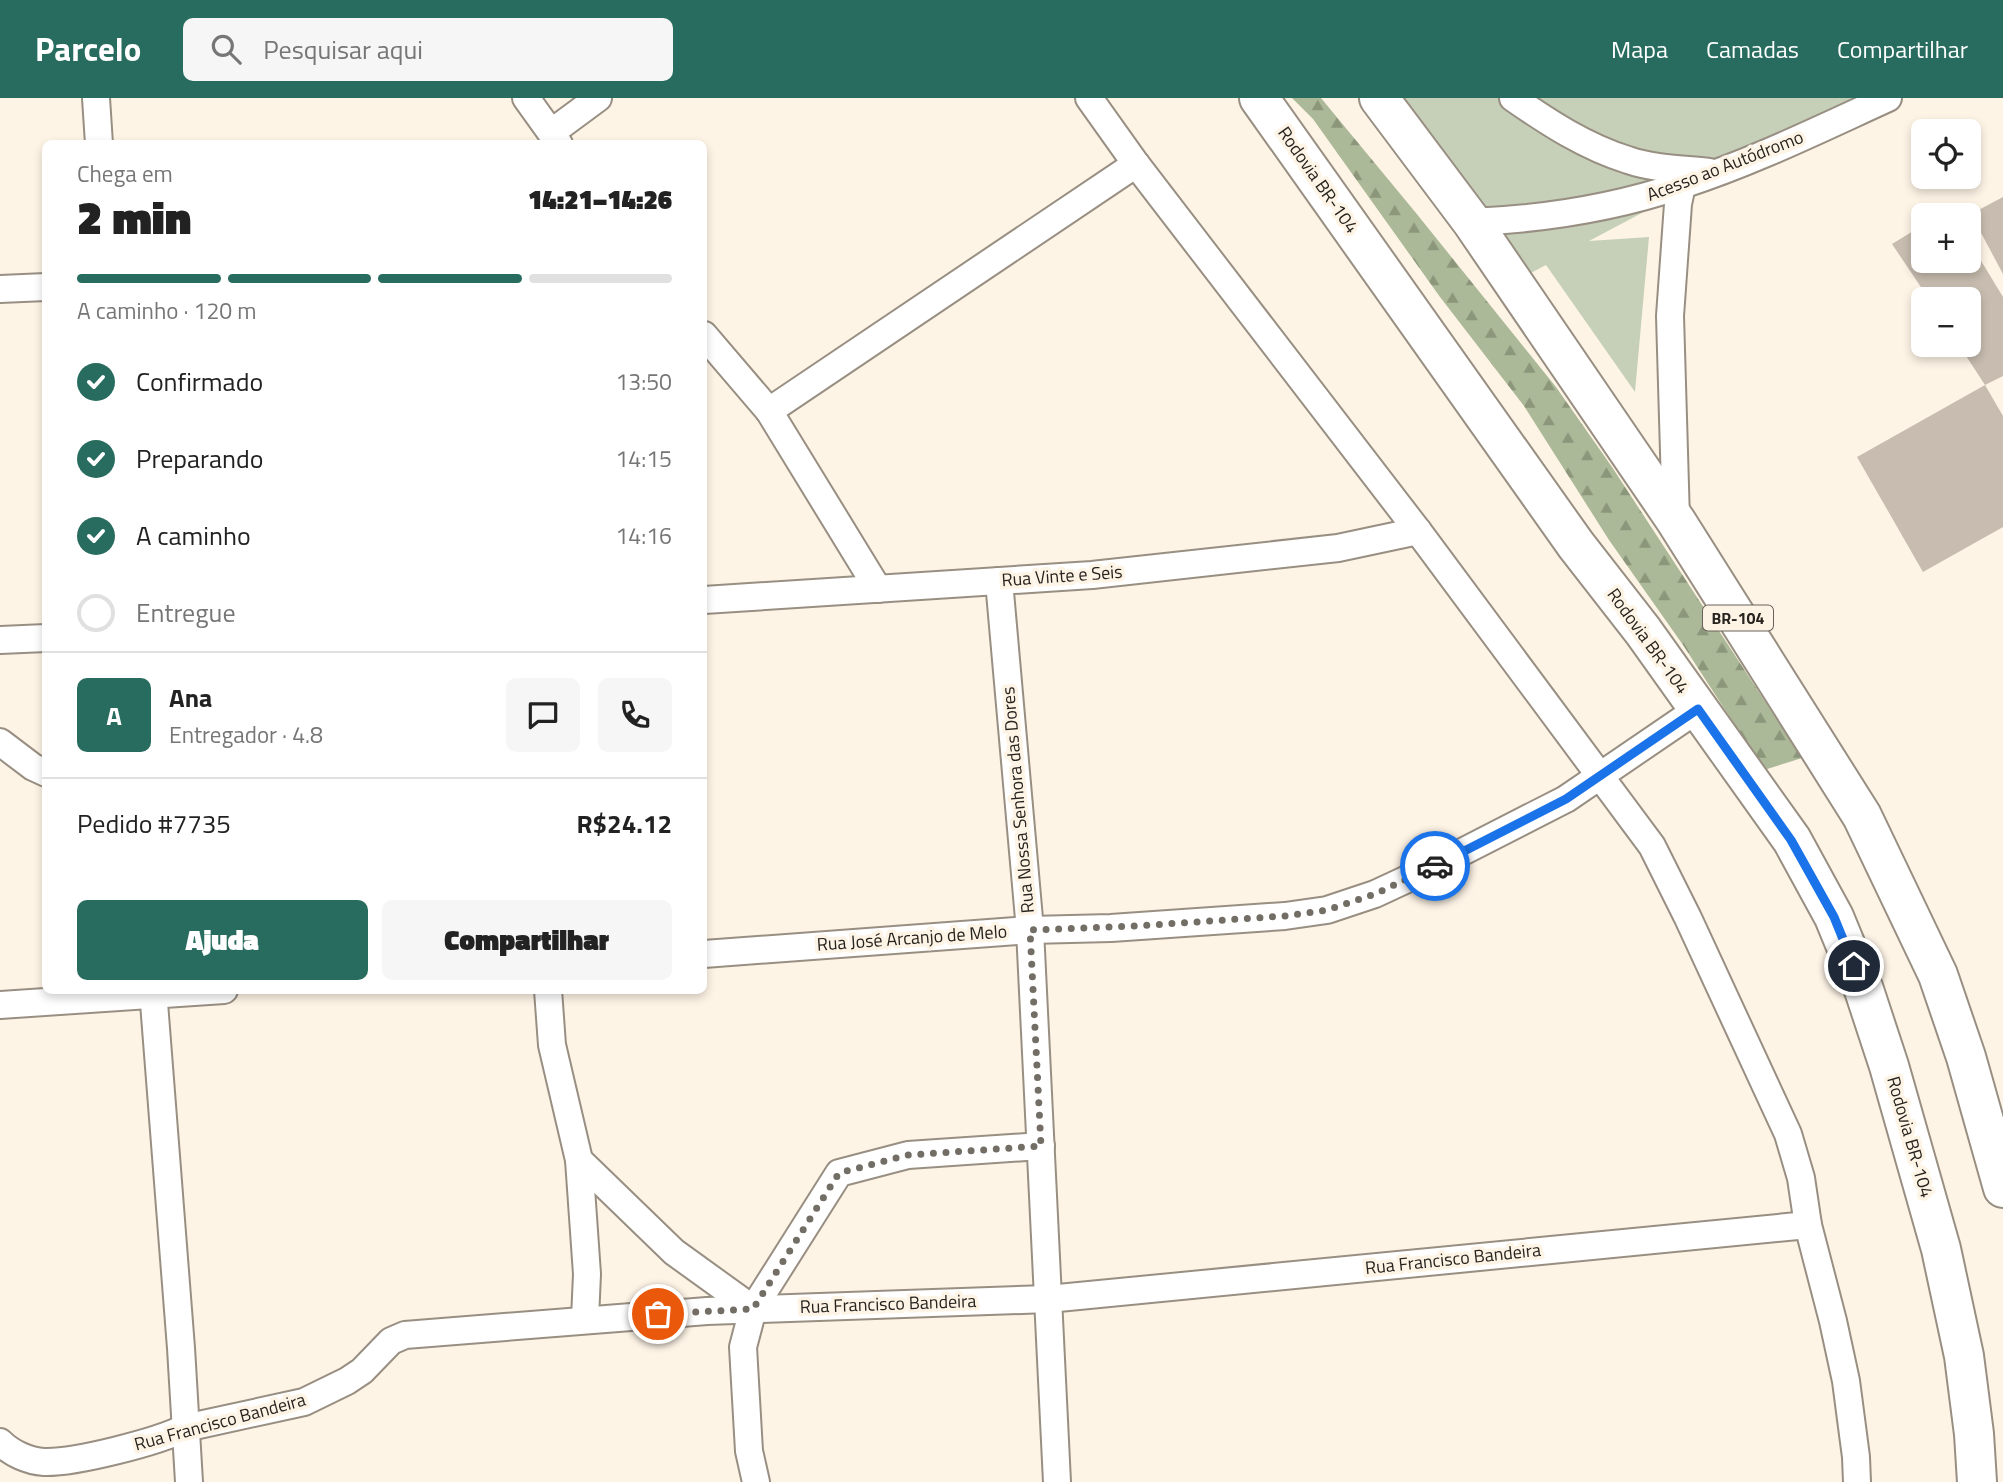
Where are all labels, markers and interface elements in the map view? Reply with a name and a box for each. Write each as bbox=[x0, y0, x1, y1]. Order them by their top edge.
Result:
search box bbox=[183, 18, 673, 81]
text: Parcelo bbox=[35, 24, 141, 74]
icon: search bbox=[207, 30, 245, 68]
text: Pesquisar aqui bbox=[263, 30, 423, 69]
text: Mapa bbox=[1611, 31, 1668, 67]
text: Camadas bbox=[1706, 31, 1799, 67]
text: Compartilhar bbox=[1837, 31, 1968, 67]
map controls bbox=[1911, 119, 1981, 357]
button: locate bbox=[1911, 119, 1981, 189]
street label: Rodovia BR-104 bbox=[1272, 121, 1365, 239]
street label: Acesso ao Autódromo bbox=[1643, 123, 1807, 208]
text: Chega em bbox=[77, 156, 173, 191]
text: 14:21–14:26 bbox=[528, 180, 672, 219]
text: 2 min bbox=[77, 182, 191, 252]
button: + bbox=[1911, 203, 1981, 273]
button: − bbox=[1911, 287, 1981, 357]
text: A caminho · 120 m bbox=[77, 293, 256, 328]
text: Confirmado bbox=[136, 362, 263, 401]
icon: check bbox=[77, 363, 115, 401]
text: 13:50 bbox=[615, 364, 672, 399]
text: Preparando bbox=[136, 439, 263, 478]
icon: check bbox=[77, 440, 115, 478]
text: 14:15 bbox=[615, 441, 672, 476]
text: A caminho bbox=[136, 516, 251, 555]
icon: check bbox=[77, 517, 115, 555]
text: 14:16 bbox=[615, 518, 672, 553]
street label: Rua Vinte e Seis bbox=[1001, 558, 1123, 593]
street label: Rodovia BR-104 bbox=[1601, 582, 1696, 699]
text: Entregue bbox=[136, 593, 236, 632]
road number: BR-104 bbox=[1703, 606, 1773, 631]
text: Ana bbox=[169, 678, 212, 717]
button: chat bbox=[506, 678, 580, 752]
button: phone bbox=[598, 678, 672, 752]
street label: Rua Nossa Senhora das Dores bbox=[994, 686, 1041, 914]
text: A bbox=[106, 696, 122, 735]
text: Entregador · 4.8 bbox=[169, 717, 323, 752]
text: Pedido #7735 bbox=[77, 804, 231, 843]
text: R$24.12 bbox=[576, 804, 672, 843]
courier bbox=[1400, 831, 1470, 901]
icon: car bbox=[1416, 847, 1454, 885]
button: Ajuda bbox=[77, 900, 368, 980]
button: Compartilhar bbox=[382, 900, 672, 980]
street label: Rua José Arcanjo de Melo bbox=[816, 917, 1008, 958]
pin bbox=[1824, 936, 1884, 996]
icon: home bbox=[1835, 947, 1873, 985]
street label: Rodovia BR-104 bbox=[1880, 1073, 1941, 1201]
street label: Rua Francisco Bandeira bbox=[1364, 1236, 1542, 1281]
pin bbox=[628, 1284, 688, 1344]
street label: Rua Francisco Bandeira bbox=[799, 1287, 977, 1320]
icon: bag bbox=[639, 1295, 677, 1333]
street label: Rua Francisco Bandeira bbox=[131, 1386, 309, 1457]

